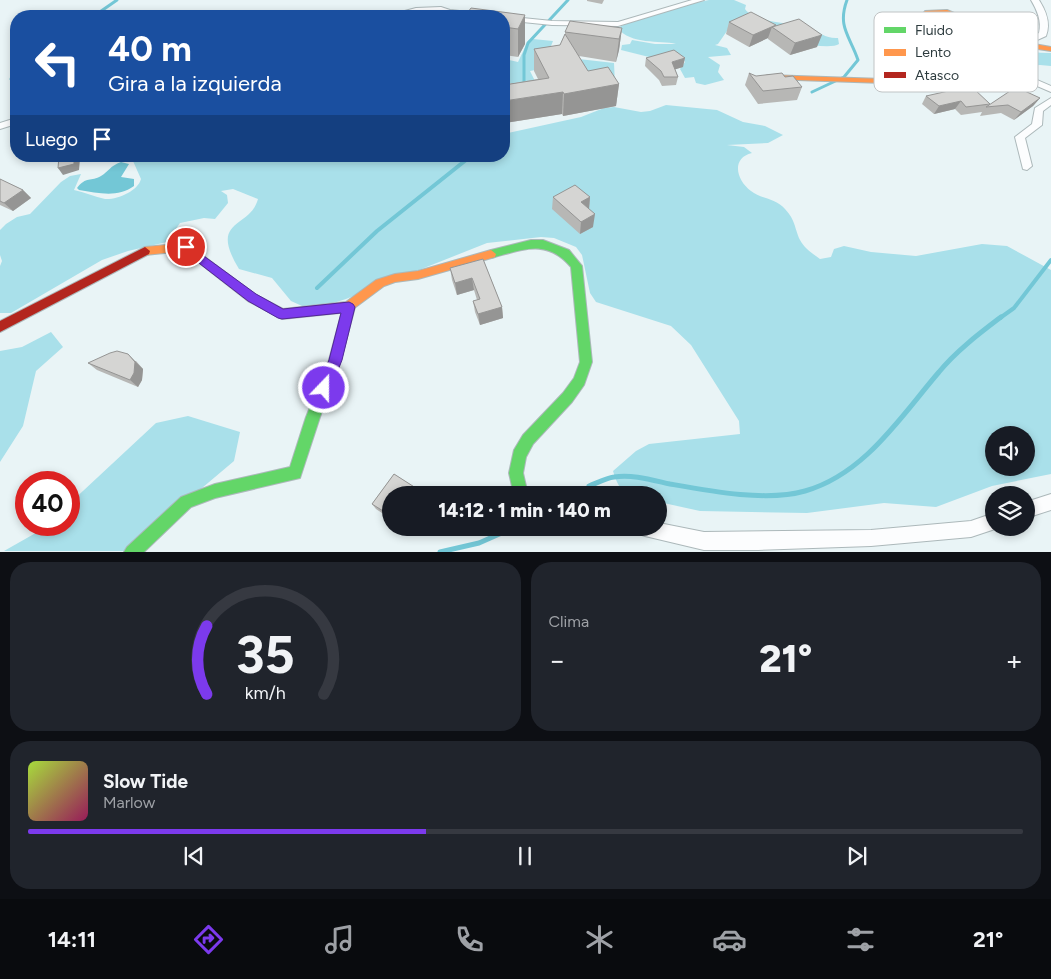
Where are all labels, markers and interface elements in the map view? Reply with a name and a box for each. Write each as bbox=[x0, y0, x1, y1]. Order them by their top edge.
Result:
legend bbox=[874, 12, 1038, 92]
text: Fluido bbox=[915, 22, 953, 39]
text: 40 m bbox=[108, 28, 192, 70]
icon: left bbox=[25, 30, 90, 95]
text: Lento bbox=[915, 44, 951, 61]
text: Atasco bbox=[915, 67, 959, 84]
text: Gira a la izquierda bbox=[108, 70, 282, 97]
icon: arrive bbox=[88, 125, 116, 153]
text: Luego bbox=[25, 128, 78, 151]
pin bbox=[165, 226, 207, 268]
icon: arrive bbox=[172, 233, 200, 261]
position arrow bbox=[297, 361, 349, 413]
map controls bbox=[985, 426, 1035, 536]
button: sound bbox=[985, 426, 1035, 476]
speed limit sign: 40 bbox=[15, 471, 80, 536]
button: layers bbox=[985, 486, 1035, 536]
text: 14:12 · 1 min · 140 m bbox=[438, 499, 611, 522]
text: Clima bbox=[549, 612, 589, 631]
text: 35 bbox=[236, 624, 295, 686]
text: 21° bbox=[759, 636, 812, 682]
text: − bbox=[549, 643, 566, 677]
text: + bbox=[1006, 643, 1023, 677]
text: km/h bbox=[245, 682, 286, 703]
text: Slow Tide bbox=[103, 770, 188, 793]
text: Marlow bbox=[103, 793, 155, 812]
icon: previous bbox=[180, 842, 208, 870]
icon: pause bbox=[511, 842, 539, 870]
icon: next bbox=[843, 842, 871, 870]
icon: directions bbox=[191, 922, 226, 957]
icon: music bbox=[322, 922, 357, 957]
icon: phone bbox=[452, 922, 487, 957]
icon: climate bbox=[582, 922, 617, 957]
icon: car bbox=[712, 922, 747, 957]
icon: filters bbox=[843, 922, 878, 957]
text: 14:11 bbox=[48, 926, 96, 953]
text: 21° bbox=[973, 926, 1003, 953]

